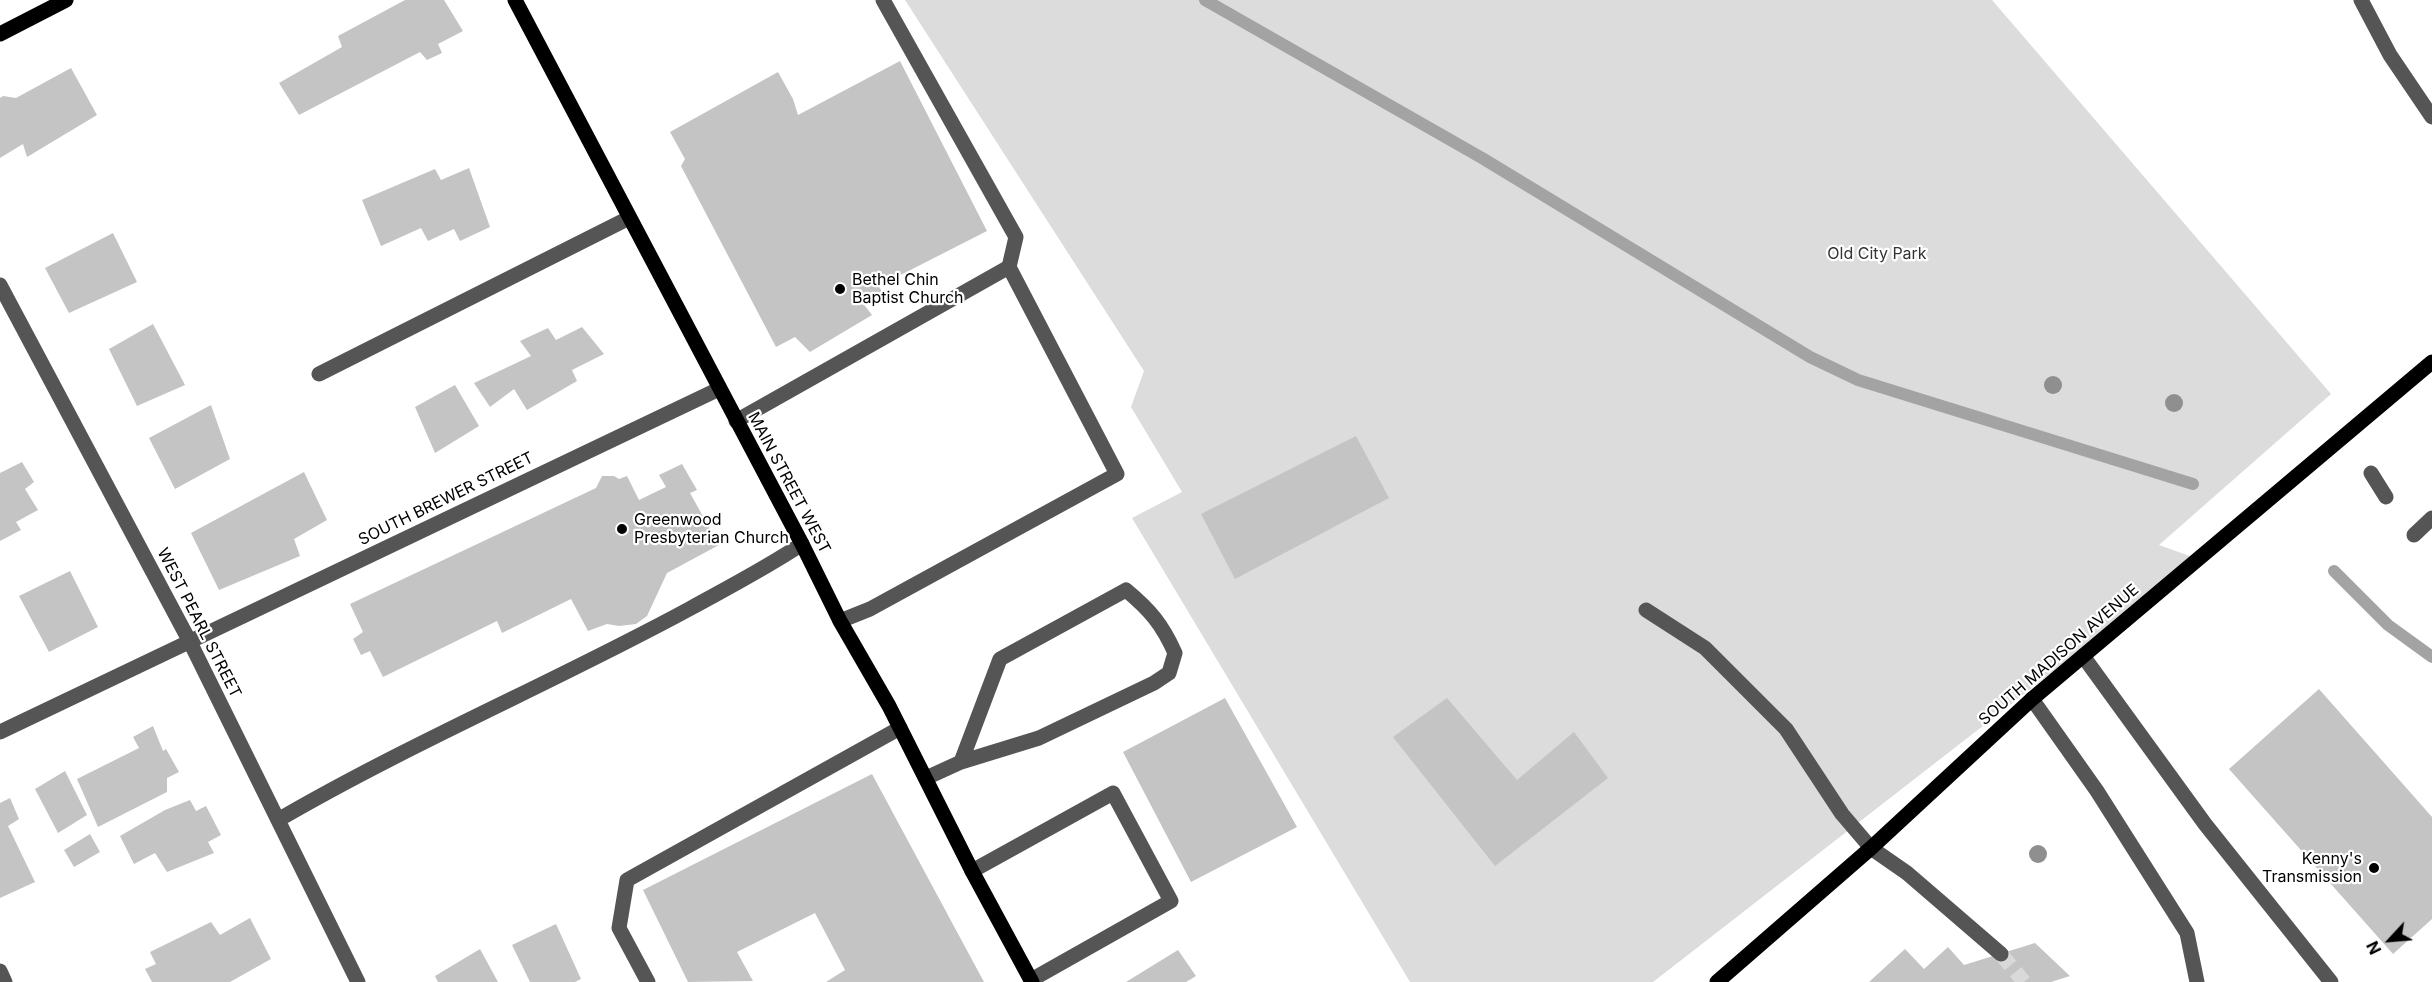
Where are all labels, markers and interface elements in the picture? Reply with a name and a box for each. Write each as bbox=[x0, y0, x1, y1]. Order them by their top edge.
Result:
park label: Old City Park bbox=[1827, 244, 1927, 264]
place label: Bethel Chin Baptist Church bbox=[852, 270, 964, 308]
marker: Bethel Chin Baptist Church bbox=[833, 282, 847, 296]
street label: MAIN STREET WEST bbox=[744, 409, 834, 557]
street label: SOUTH BREWER STREET bbox=[355, 448, 537, 550]
place label: Greenwood Presbyterian Church bbox=[634, 510, 789, 548]
marker: Greenwood Presbyterian Church bbox=[615, 522, 629, 536]
street label: WEST PEARL STREET bbox=[153, 545, 245, 701]
street label: SOUTH MADISON AVENUE bbox=[1975, 580, 2143, 730]
place label: Kenny's Transmission bbox=[2262, 849, 2362, 887]
marker: Kenny's Transmission bbox=[2367, 861, 2381, 875]
north arrow bbox=[2360, 910, 2420, 970]
text: N bbox=[2362, 938, 2385, 958]

